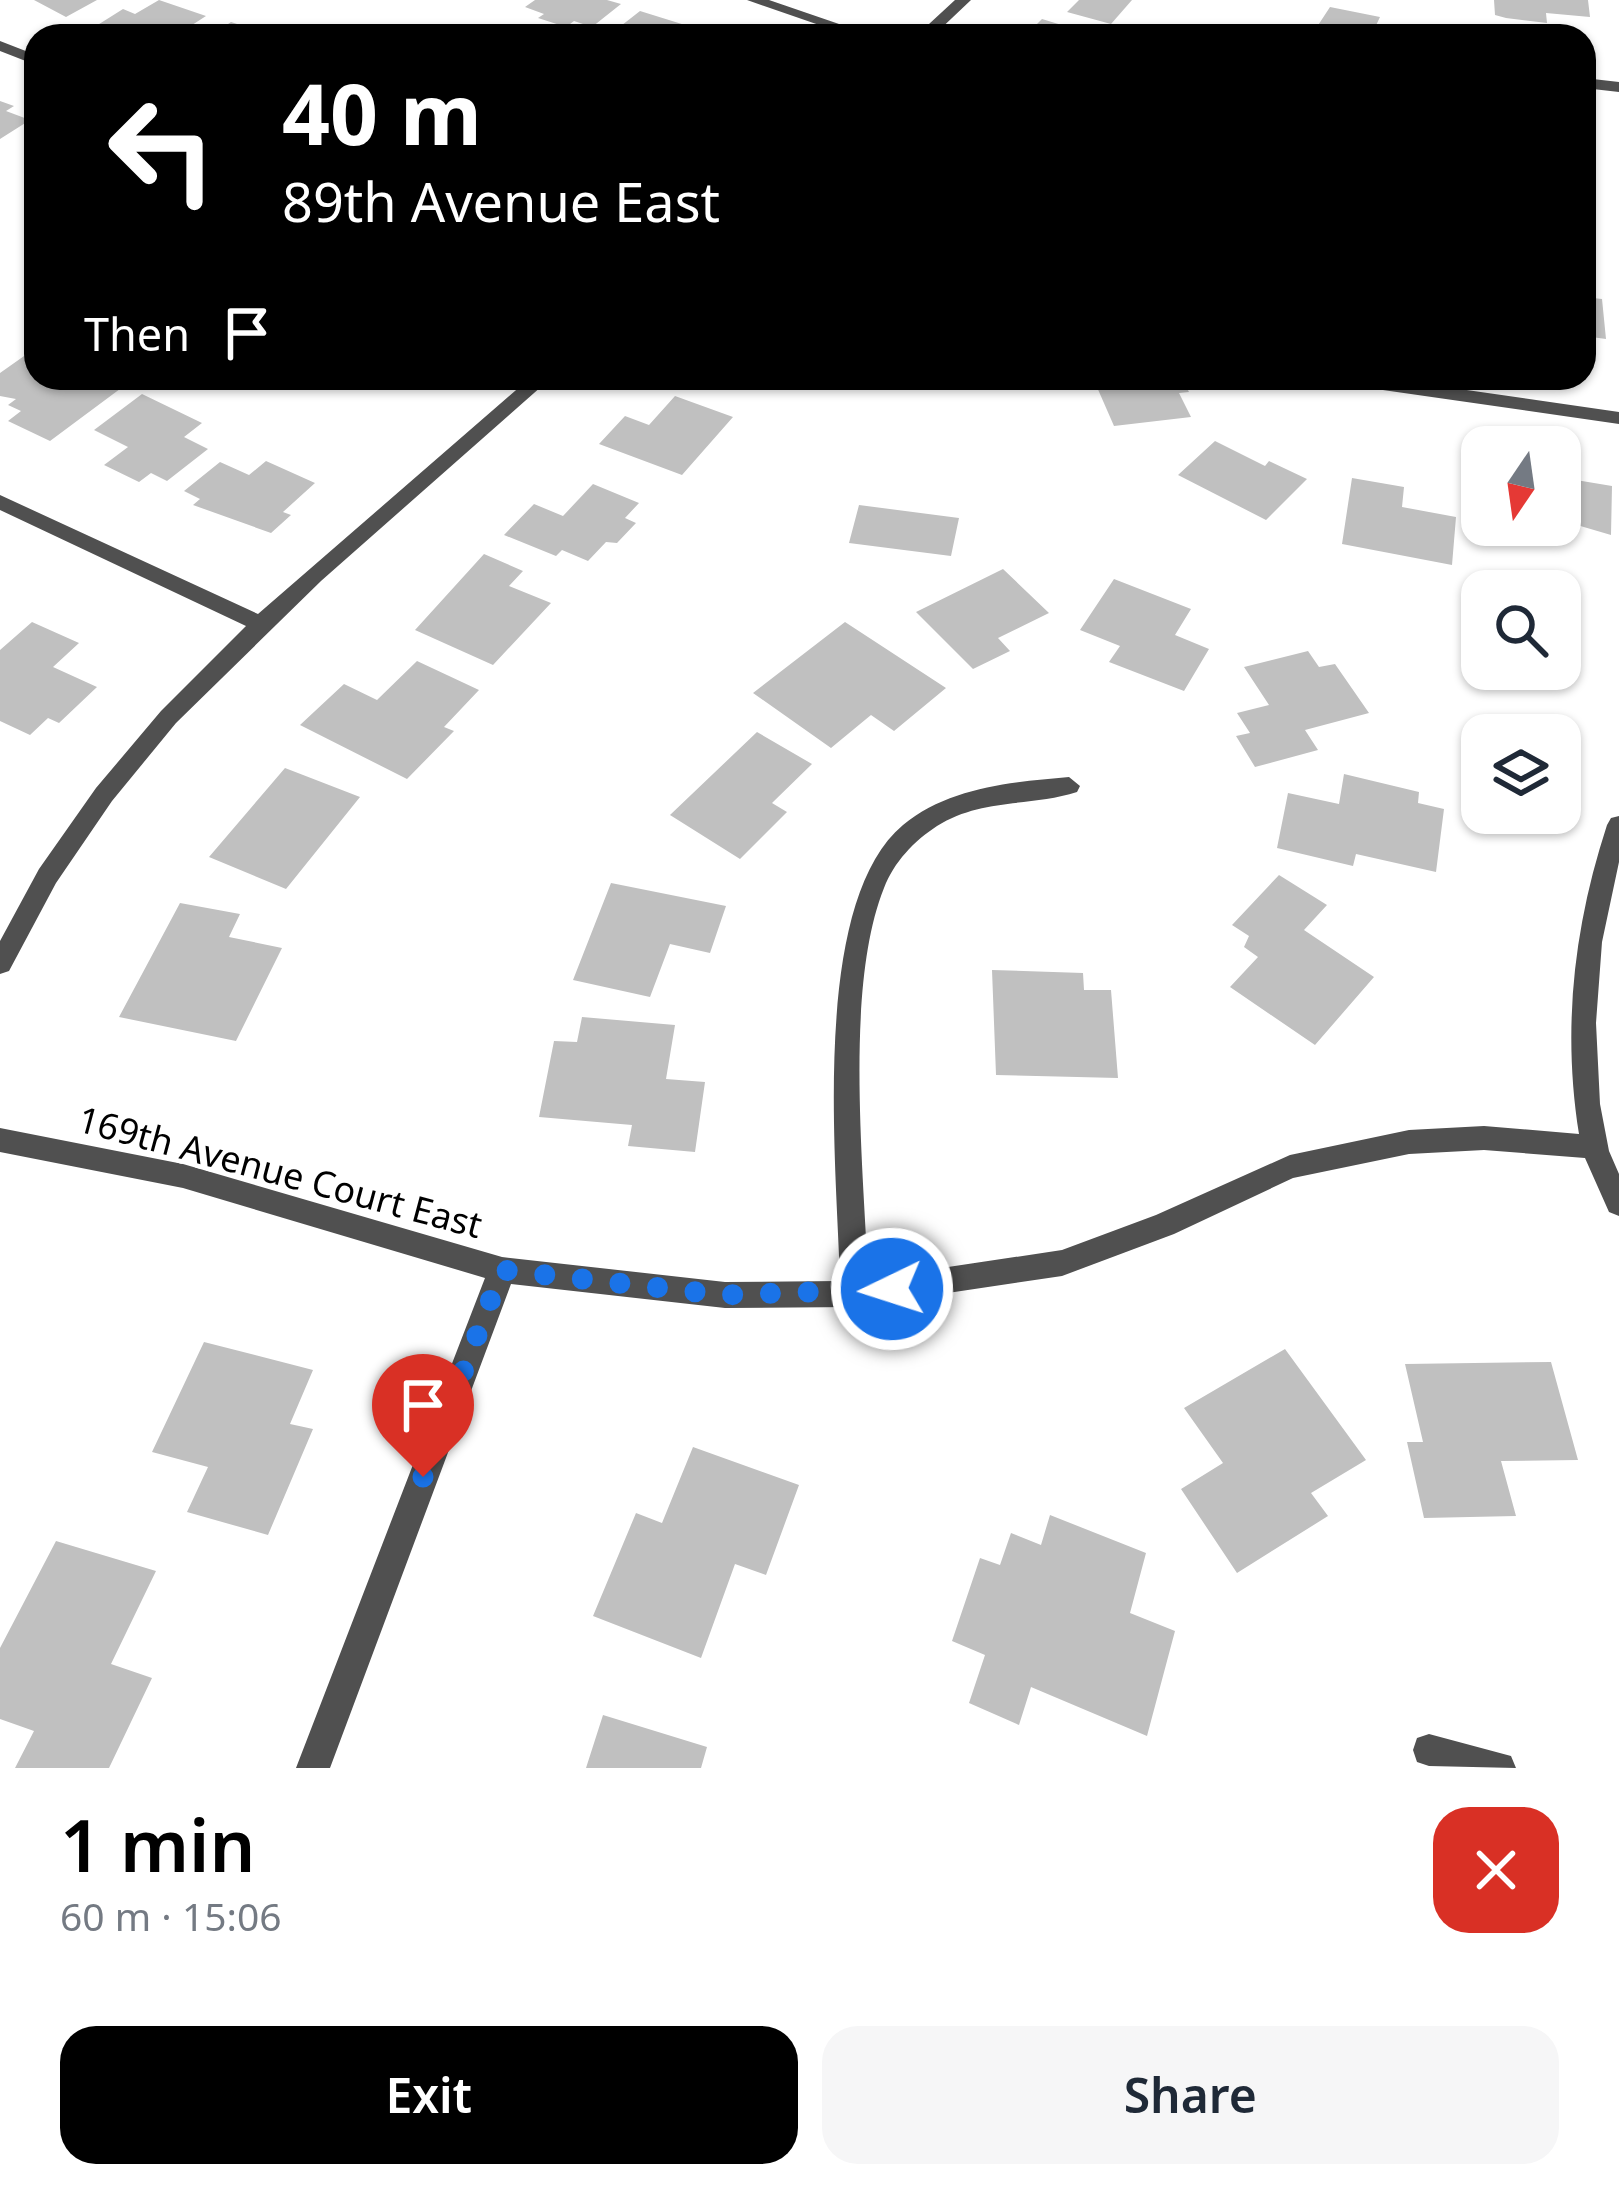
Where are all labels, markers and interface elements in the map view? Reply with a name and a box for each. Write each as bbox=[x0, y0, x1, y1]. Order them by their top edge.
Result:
text: 40 m bbox=[282, 55, 482, 170]
icon: left bbox=[84, 72, 240, 228]
text: 89th Avenue East bbox=[282, 164, 720, 238]
icon: arrive bbox=[214, 300, 280, 366]
text: Then bbox=[84, 303, 190, 364]
north arrow bbox=[1461, 426, 1581, 546]
map controls bbox=[1461, 426, 1581, 834]
button: search bbox=[1461, 570, 1581, 690]
button: layers bbox=[1461, 714, 1581, 834]
street label: 169th Avenue Court East bbox=[73, 1094, 488, 1249]
position arrow bbox=[829, 1226, 955, 1352]
pin bbox=[372, 1354, 474, 1477]
icon: arrive bbox=[390, 1372, 456, 1438]
text: 1 min bbox=[60, 1795, 255, 1893]
button: close bbox=[1433, 1807, 1559, 1933]
text: 60 m · 15:06 bbox=[60, 1889, 282, 1942]
button: Exit bbox=[60, 2026, 798, 2164]
button: Share bbox=[822, 2026, 1559, 2164]

